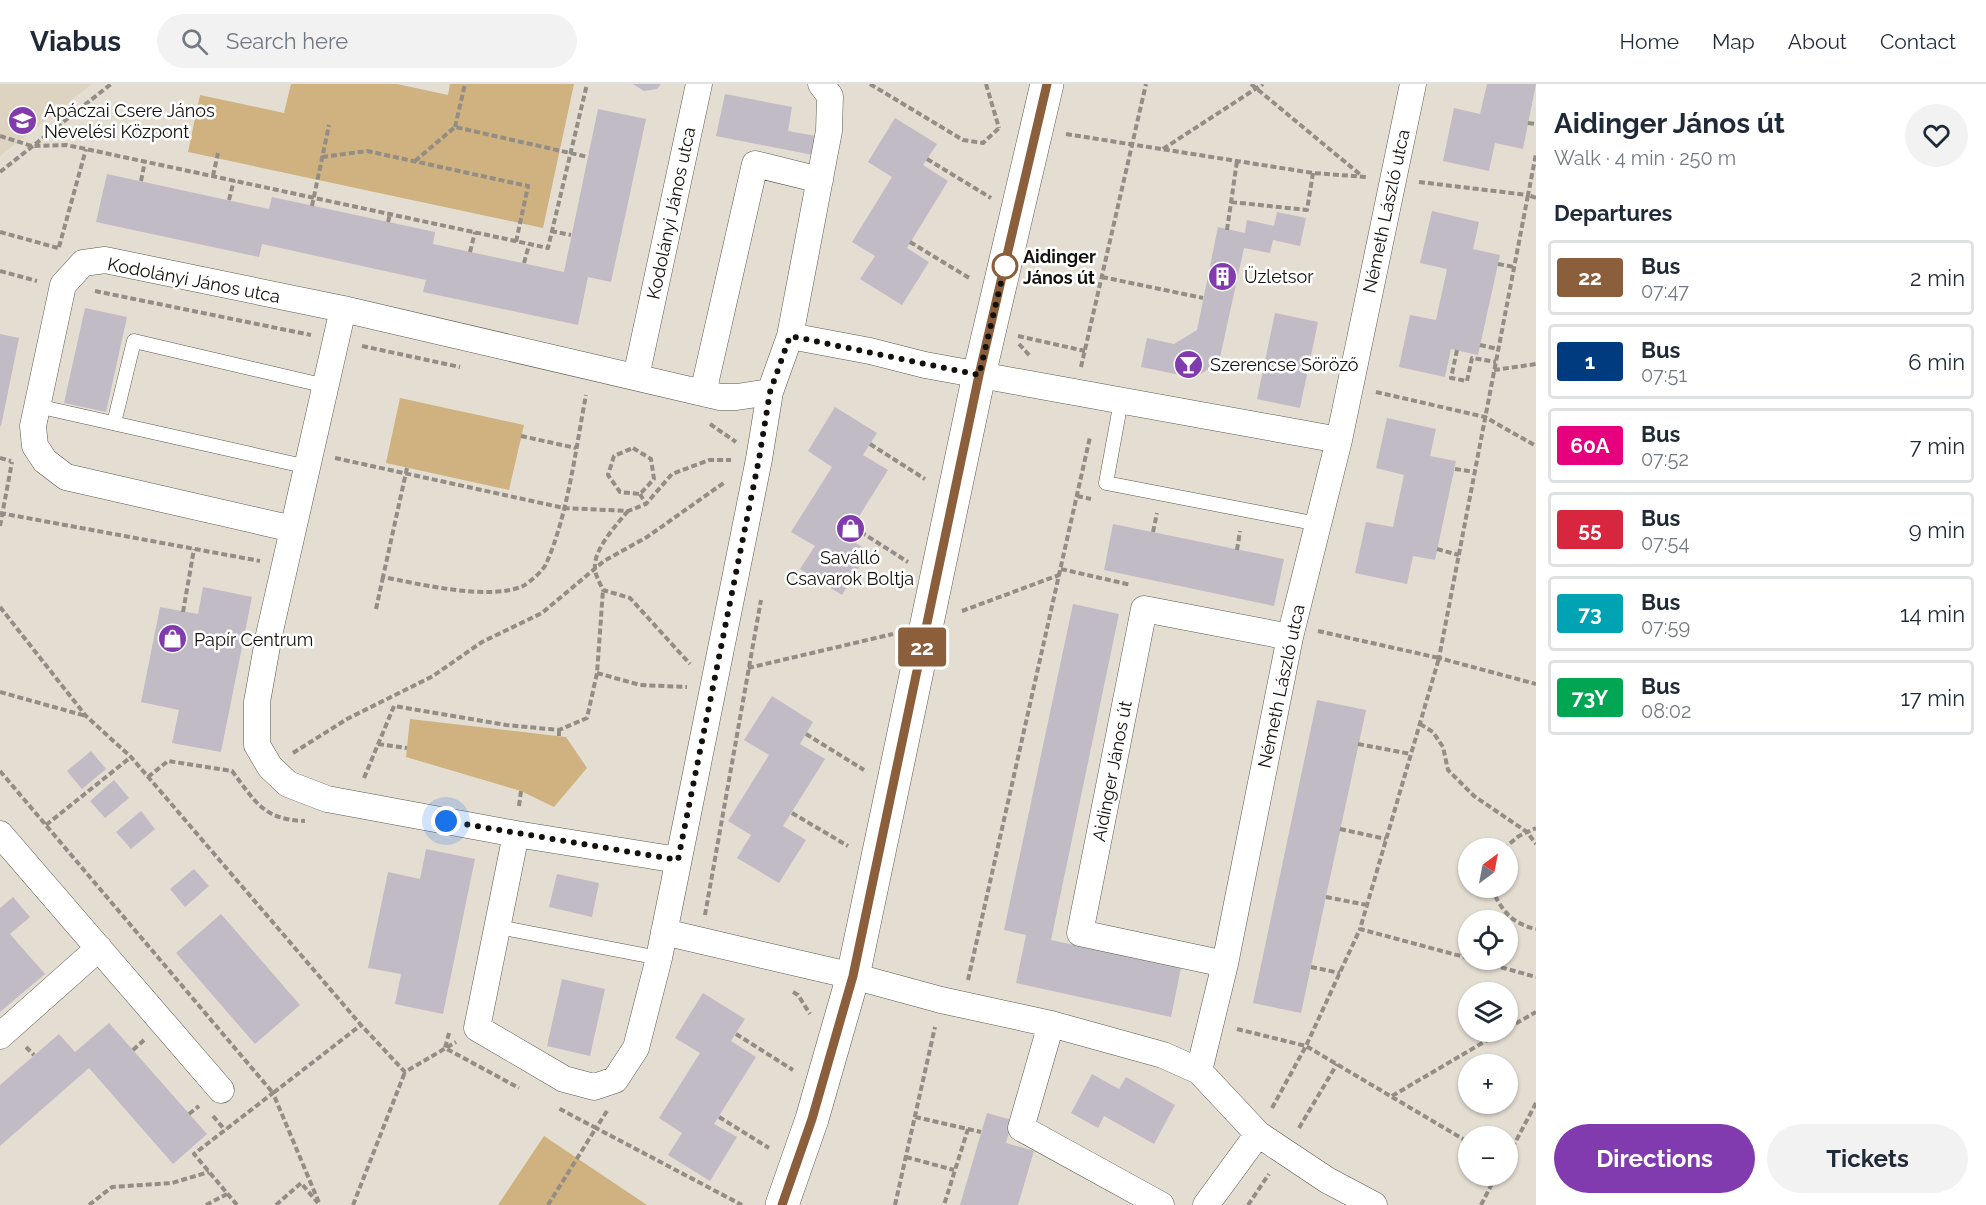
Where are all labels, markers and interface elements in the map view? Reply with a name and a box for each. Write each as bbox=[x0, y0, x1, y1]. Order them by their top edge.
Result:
search box bbox=[157, 14, 577, 68]
text: Viabus bbox=[30, 25, 121, 58]
icon: search bbox=[178, 25, 211, 58]
text: Search here bbox=[226, 28, 348, 54]
text: Home bbox=[1620, 29, 1679, 54]
text: Map bbox=[1712, 29, 1755, 54]
text: About bbox=[1788, 29, 1847, 54]
text: Contact bbox=[1880, 29, 1956, 54]
place label: Apáczai Csere János Nevelési Központ bbox=[44, 100, 215, 142]
school or university icon: Apáczai Csere János Nevelési Központ bbox=[7, 104, 39, 136]
button: heart bbox=[1905, 104, 1968, 167]
text: Aidinger János út bbox=[1554, 107, 1785, 140]
street label: Kodolányi János utca bbox=[642, 125, 700, 301]
street label: Németh László utca bbox=[1358, 127, 1414, 295]
text: Walk · 4 min · 250 m bbox=[1554, 146, 1736, 170]
text: Departures bbox=[1554, 200, 1672, 226]
place label: Aidinger János út bbox=[1023, 246, 1096, 288]
street label: Kodolányi János utca bbox=[106, 253, 282, 307]
marker: Aidinger János út bbox=[992, 253, 1018, 279]
text: Bus bbox=[1641, 253, 1680, 279]
building icon: Üzletsor bbox=[1207, 260, 1239, 292]
text: 22 bbox=[1578, 265, 1602, 290]
text: 2 min bbox=[1910, 265, 1965, 291]
place label: Üzletsor bbox=[1244, 266, 1314, 287]
text: 07:47 bbox=[1641, 279, 1689, 303]
text: Bus bbox=[1641, 337, 1680, 363]
bar icon: Szerencse Söröző bbox=[1173, 348, 1205, 380]
text: 1 bbox=[1585, 349, 1595, 374]
text: 6 min bbox=[1908, 349, 1965, 375]
place label: Szerencse Söröző bbox=[1210, 354, 1359, 375]
text: 07:51 bbox=[1641, 363, 1687, 387]
text: Bus bbox=[1641, 421, 1680, 447]
text: 60A bbox=[1570, 433, 1610, 458]
text: 7 min bbox=[1910, 433, 1965, 459]
text: 07:52 bbox=[1641, 447, 1689, 471]
text: Bus bbox=[1641, 505, 1680, 531]
shop icon: Saválló Csavarok Boltja bbox=[834, 512, 866, 544]
text: 55 bbox=[1578, 517, 1602, 542]
text: 9 min bbox=[1909, 517, 1965, 543]
text: 07:54 bbox=[1641, 531, 1689, 555]
place label: Saválló Csavarok Boltja bbox=[786, 547, 914, 589]
text: Bus bbox=[1641, 589, 1680, 615]
text: 73 bbox=[1578, 601, 1602, 626]
text: 14 min bbox=[1900, 601, 1965, 627]
street label: Németh László utca bbox=[1253, 602, 1309, 770]
text: 07:59 bbox=[1641, 615, 1690, 639]
shop icon: Papír Centrum bbox=[157, 623, 189, 655]
line badge: 22 bbox=[895, 628, 949, 666]
place label: Papír Centrum bbox=[194, 629, 313, 650]
text: 22 bbox=[910, 635, 934, 660]
text: Bus bbox=[1641, 673, 1680, 699]
text: 73Y bbox=[1572, 685, 1608, 710]
text: 17 min bbox=[1900, 685, 1965, 711]
street label: Aidinger János út bbox=[1088, 699, 1136, 843]
text: 08:02 bbox=[1641, 699, 1692, 723]
your location bbox=[431, 806, 461, 836]
north arrow bbox=[1458, 838, 1518, 898]
map controls bbox=[1458, 838, 1518, 1186]
button: locate bbox=[1458, 910, 1518, 970]
button: layers bbox=[1458, 982, 1518, 1042]
button: + bbox=[1458, 1054, 1518, 1114]
button: Directions bbox=[1554, 1124, 1755, 1193]
button: Tickets bbox=[1767, 1124, 1968, 1193]
button: − bbox=[1458, 1126, 1518, 1186]

